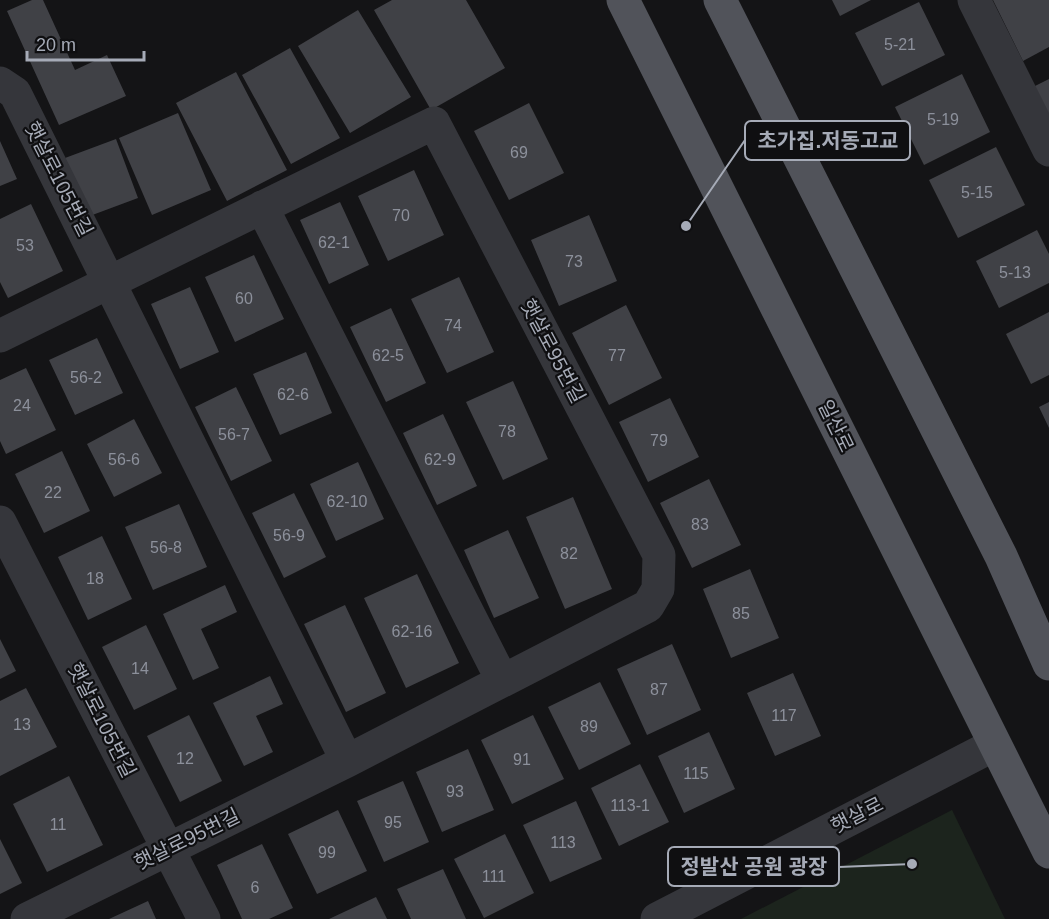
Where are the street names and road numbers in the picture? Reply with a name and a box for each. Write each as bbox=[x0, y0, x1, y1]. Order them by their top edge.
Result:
street label: 햇살로105번길 bbox=[21, 118, 97, 240]
street label: 햇살로95번길 bbox=[516, 295, 590, 407]
street label: 일산로 bbox=[814, 396, 858, 456]
street label: 햇살로105번길 bbox=[64, 659, 140, 781]
street label: 햇살로 bbox=[827, 793, 887, 837]
street label: 햇살로95번길 bbox=[131, 804, 243, 874]

